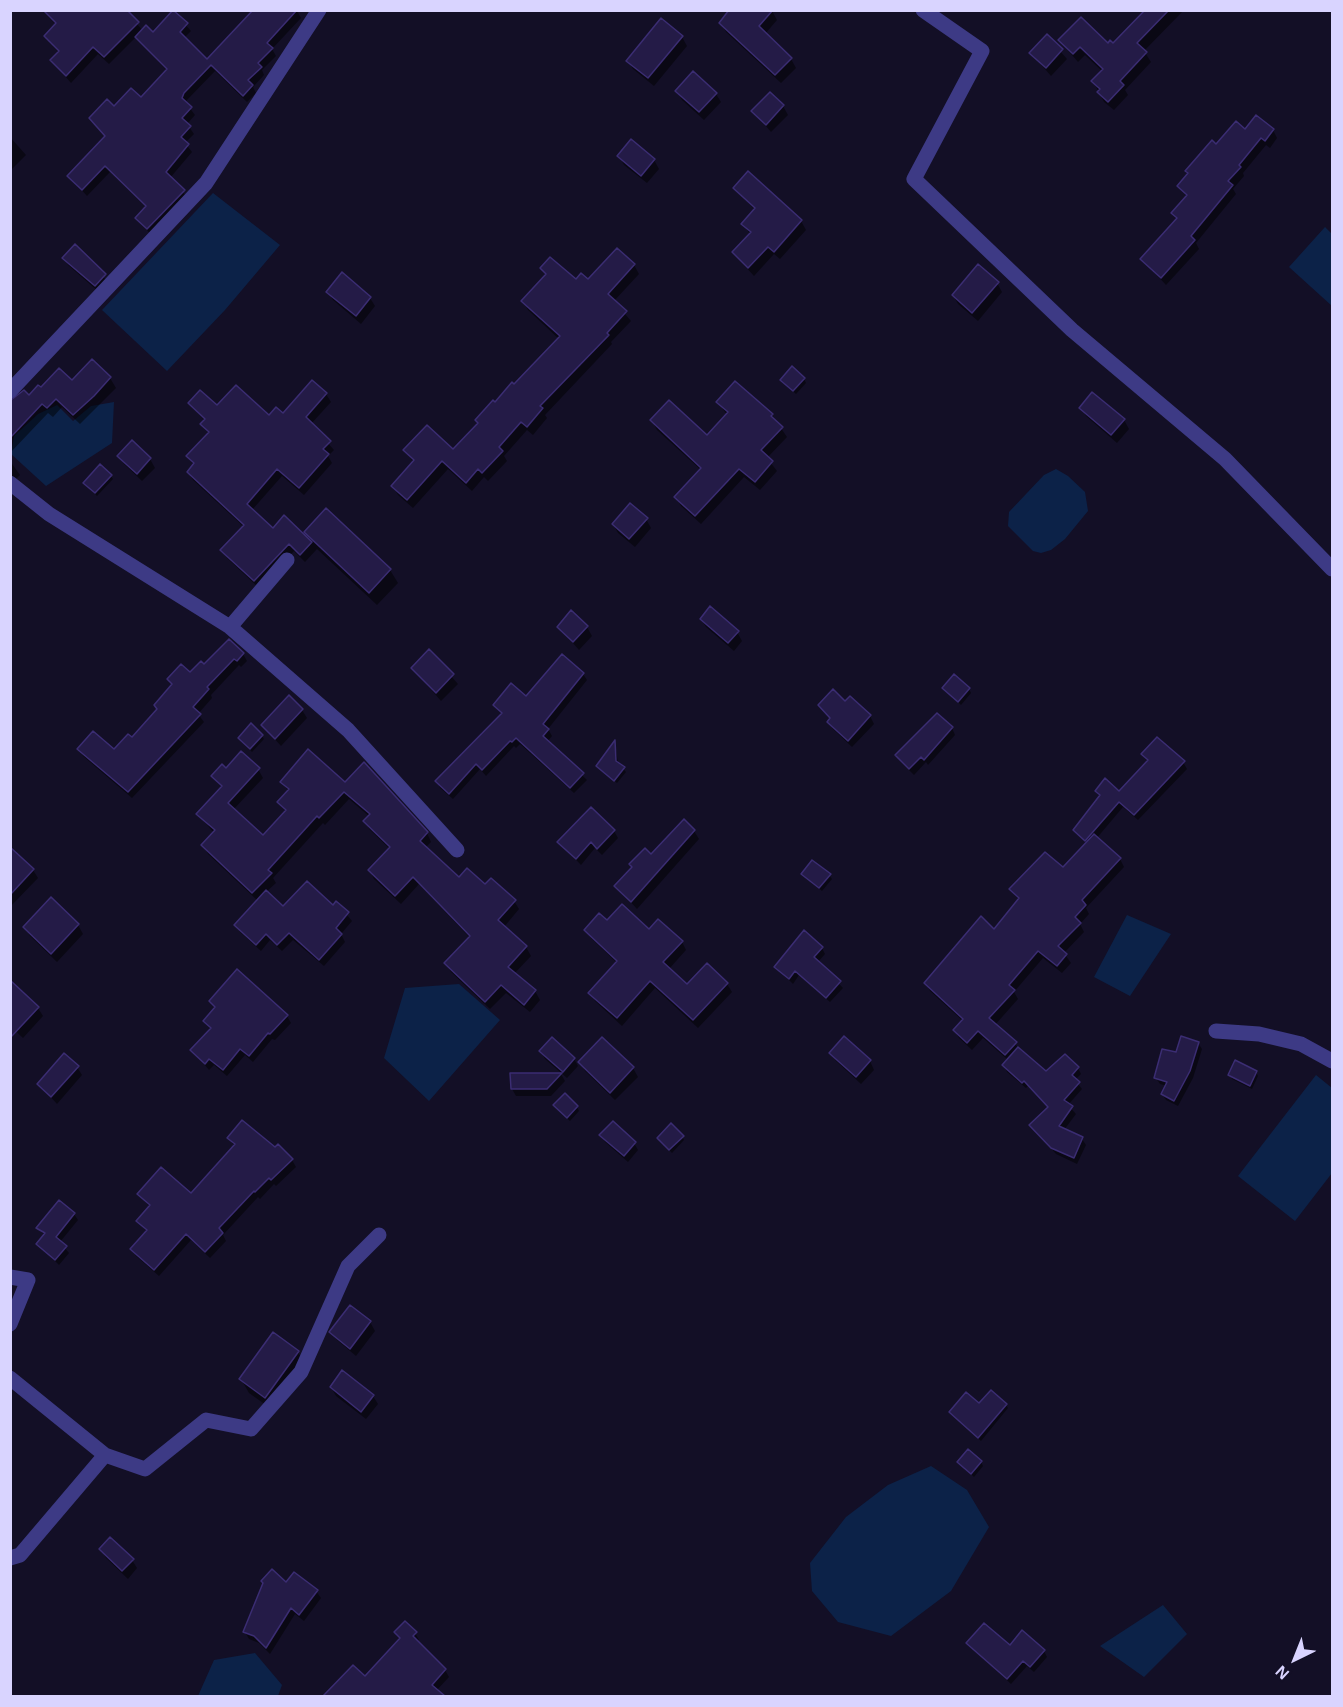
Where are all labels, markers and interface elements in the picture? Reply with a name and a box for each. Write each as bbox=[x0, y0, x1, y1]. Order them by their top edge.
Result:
north arrow bbox=[1265, 1629, 1325, 1689]
text: N bbox=[1272, 1662, 1292, 1683]

